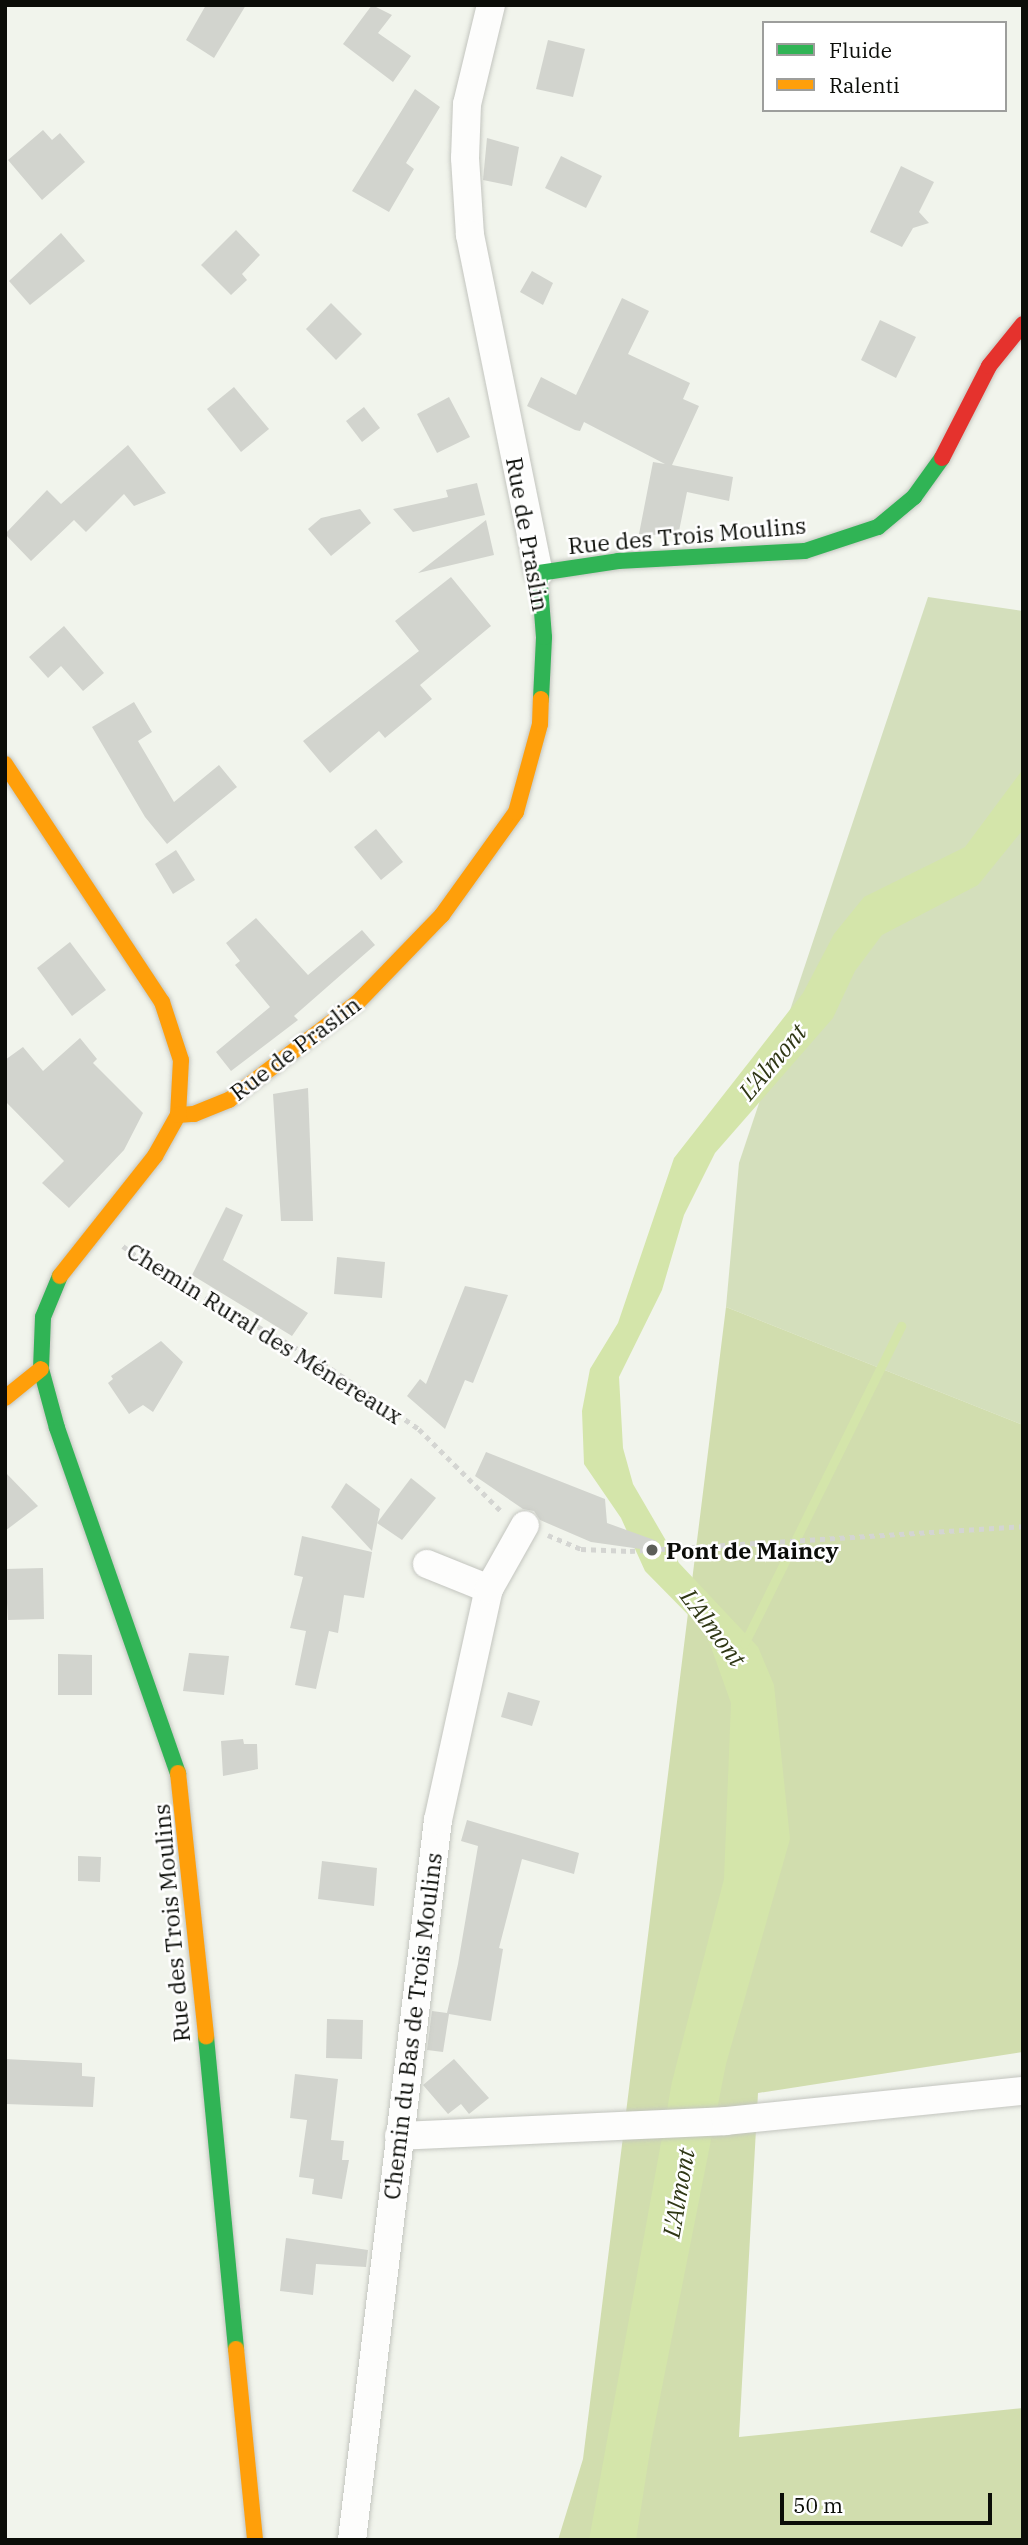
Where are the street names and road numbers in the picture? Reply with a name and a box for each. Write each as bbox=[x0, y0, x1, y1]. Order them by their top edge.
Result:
street label: Rue de Praslin bbox=[501, 455, 555, 613]
street label: Rue des Trois Moulins bbox=[567, 511, 807, 559]
street label: Rue de Praslin bbox=[224, 990, 366, 1106]
street label: Chemin Rural des Ménereaux bbox=[122, 1237, 408, 1429]
street label: Rue des Trois Moulins bbox=[147, 1803, 195, 2043]
street label: Chemin du Bas de Trois Moulins bbox=[377, 1851, 447, 2201]

